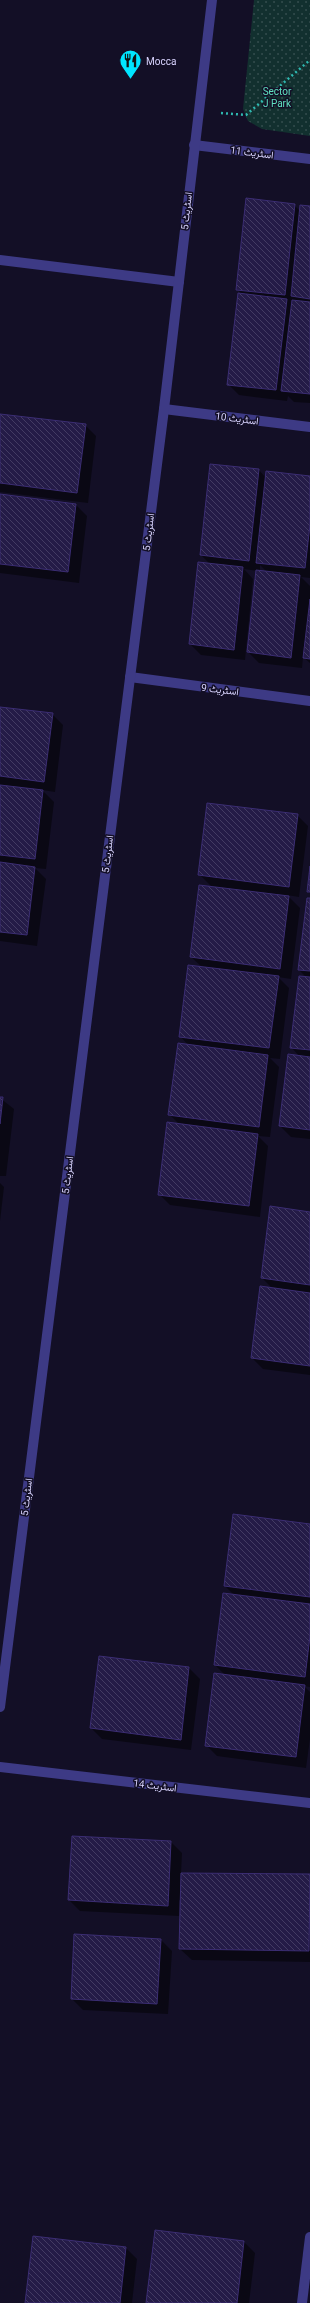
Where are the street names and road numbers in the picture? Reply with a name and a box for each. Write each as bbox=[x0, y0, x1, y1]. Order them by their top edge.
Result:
street label: اسٹریٹ 11 bbox=[230, 144, 274, 162]
street label: اسٹریٹ 5 bbox=[179, 192, 195, 231]
street label: اسٹریٹ 10 bbox=[215, 410, 259, 428]
street label: اسٹریٹ 5 bbox=[141, 513, 157, 552]
street label: اسٹریٹ 9 bbox=[200, 682, 239, 698]
street label: اسٹریٹ 5 bbox=[100, 835, 116, 874]
street label: اسٹریٹ 5 bbox=[60, 1156, 76, 1195]
street label: اسٹریٹ 5 bbox=[19, 1478, 35, 1517]
street label: اسٹریٹ 14 bbox=[133, 1777, 177, 1795]

